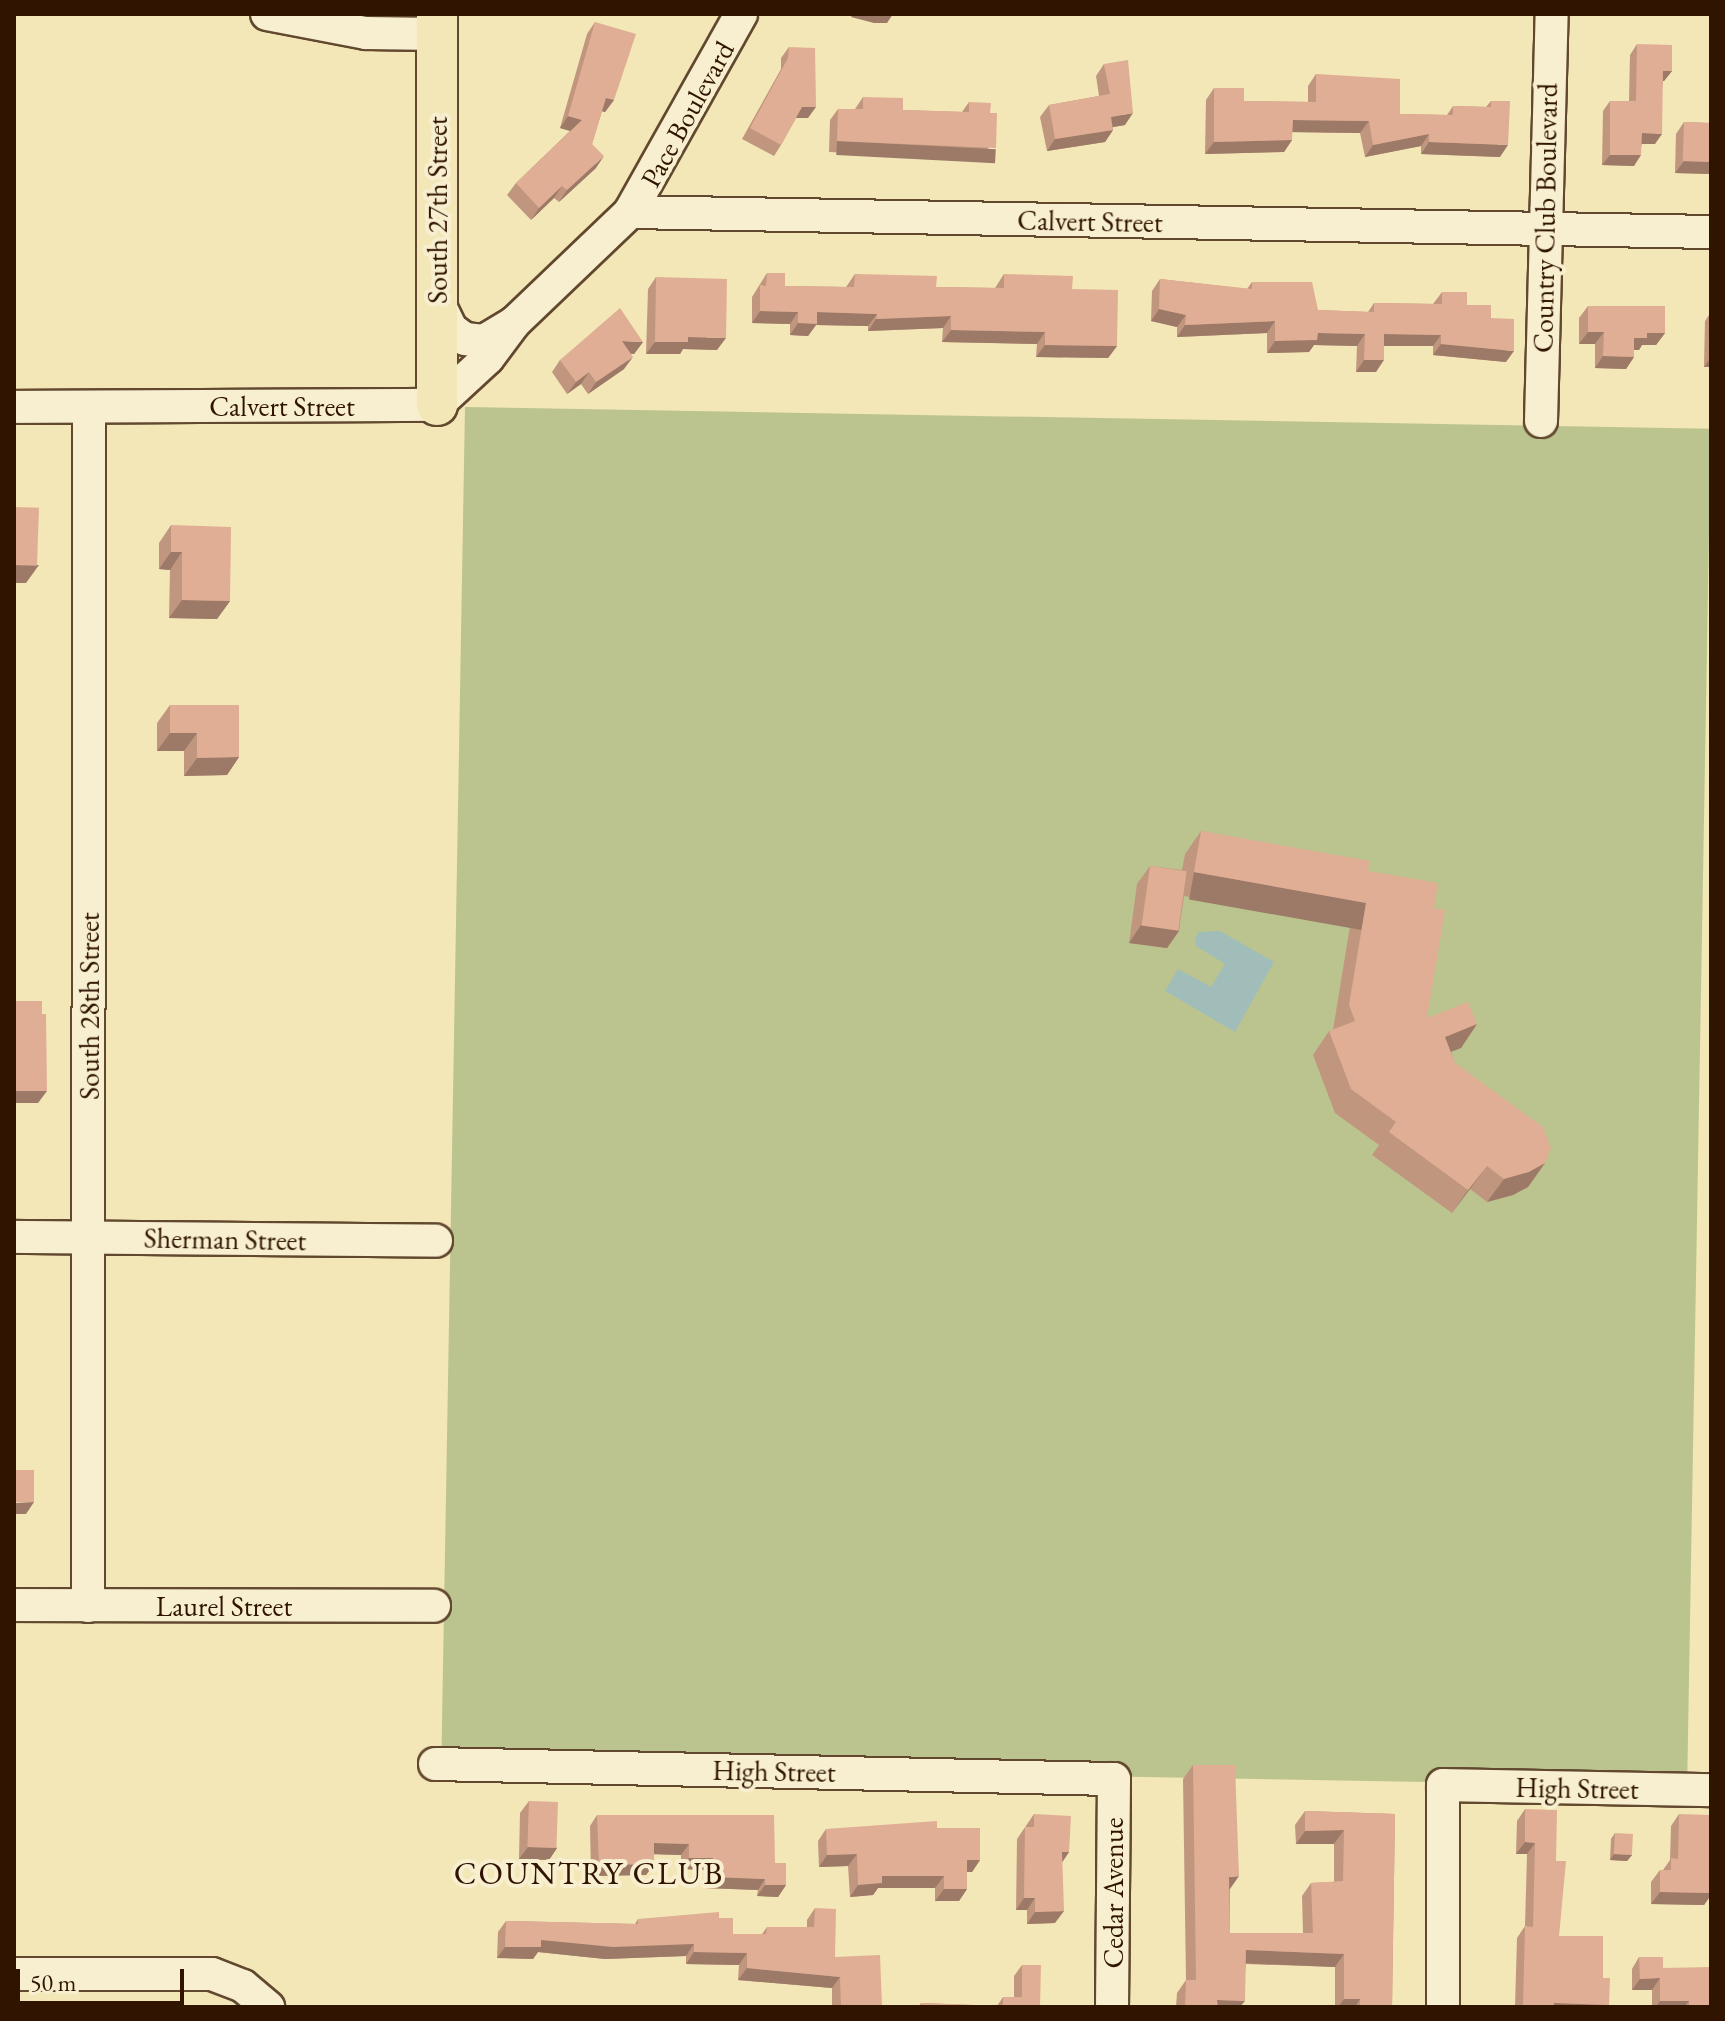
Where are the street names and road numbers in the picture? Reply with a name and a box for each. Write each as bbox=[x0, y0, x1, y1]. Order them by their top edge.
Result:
street label: Pace Boulevard bbox=[633, 35, 741, 193]
street label: Country Club Boulevard bbox=[1526, 83, 1564, 353]
street label: South 27th Street bbox=[420, 116, 454, 304]
street label: Calvert Street bbox=[1017, 203, 1163, 239]
street label: Calvert Street bbox=[209, 389, 355, 423]
street label: South 28th Street bbox=[72, 912, 106, 1100]
street label: Sherman Street bbox=[143, 1221, 307, 1257]
street label: Laurel Street bbox=[156, 1589, 292, 1623]
street label: High Street bbox=[712, 1753, 836, 1789]
street label: High Street bbox=[1515, 1770, 1639, 1806]
street label: Cedar Avenue bbox=[1096, 1817, 1130, 1969]

